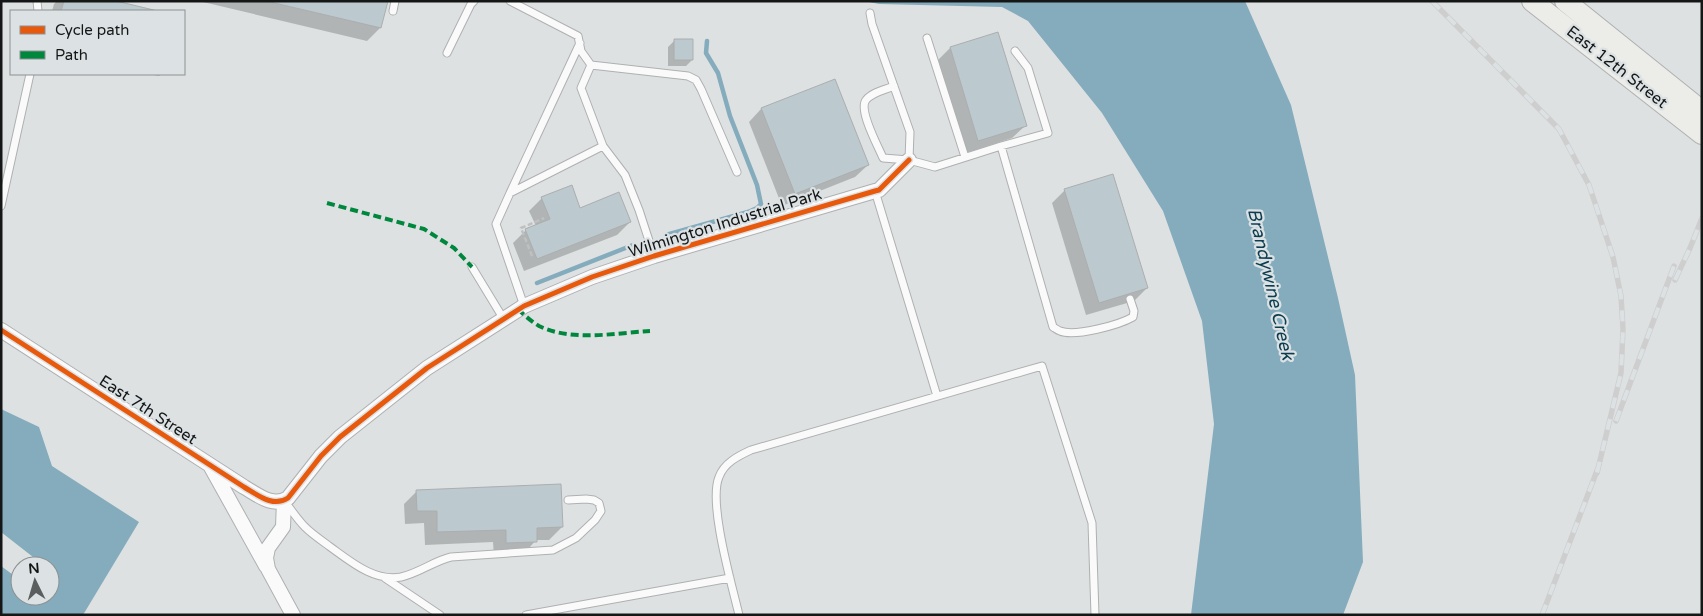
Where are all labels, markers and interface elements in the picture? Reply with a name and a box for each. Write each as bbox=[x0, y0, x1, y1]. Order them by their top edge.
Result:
legend bbox=[10, 10, 185, 75]
text: Cycle path bbox=[55, 21, 129, 39]
street label: East 12th Street bbox=[1562, 21, 1672, 113]
text: Path bbox=[55, 46, 88, 64]
street label: Wilmington Industrial Park bbox=[626, 184, 824, 262]
water label: Brandywine Creek bbox=[1243, 206, 1299, 363]
street label: East 7th Street bbox=[95, 371, 201, 449]
north arrow bbox=[10, 556, 60, 606]
text: N bbox=[28, 560, 40, 578]

